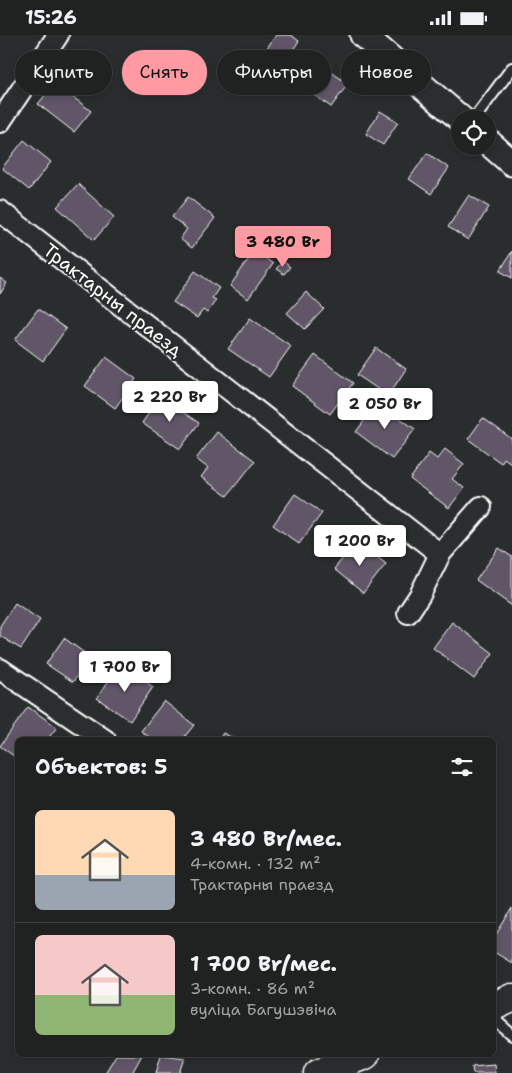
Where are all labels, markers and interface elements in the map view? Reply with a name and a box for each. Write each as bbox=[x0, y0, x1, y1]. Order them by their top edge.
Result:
text: 15:26 bbox=[25, 5, 77, 30]
chip: Купить bbox=[15, 50, 112, 95]
chip: Снять bbox=[122, 50, 207, 95]
chip: Фильтры bbox=[217, 50, 331, 95]
chip: Новое bbox=[341, 50, 431, 95]
map controls bbox=[451, 110, 496, 155]
button: locate bbox=[451, 110, 496, 155]
pin: 3 480 Br bbox=[231, 225, 335, 268]
text: 3 480 Br bbox=[246, 231, 320, 252]
street label: Трактарны праезд bbox=[38, 238, 188, 362]
pin: 2 220 Br bbox=[118, 381, 222, 423]
text: 2 220 Br bbox=[133, 386, 207, 407]
pin: 2 050 Br bbox=[333, 387, 437, 430]
text: 2 050 Br bbox=[348, 393, 422, 414]
pin: 1 200 Br bbox=[308, 525, 412, 567]
text: 1 200 Br bbox=[325, 530, 395, 551]
pin: 1 700 Br bbox=[73, 651, 177, 693]
text: 1 700 Br bbox=[90, 656, 160, 677]
text: Объектов: 5 bbox=[35, 753, 167, 781]
icon: filters bbox=[448, 753, 476, 781]
text: 3 480 Br/мес. bbox=[190, 825, 342, 853]
icon: home bbox=[75, 830, 135, 890]
text: 4-комн. · 132 m² bbox=[190, 853, 321, 874]
text: Трактарны праезд bbox=[190, 874, 334, 895]
text: 1 700 Br/мес. bbox=[190, 950, 337, 978]
icon: home bbox=[75, 955, 135, 1015]
text: 3-комн. · 86 m² bbox=[190, 978, 315, 999]
text: вуліца Багушэвіча bbox=[190, 999, 337, 1020]

